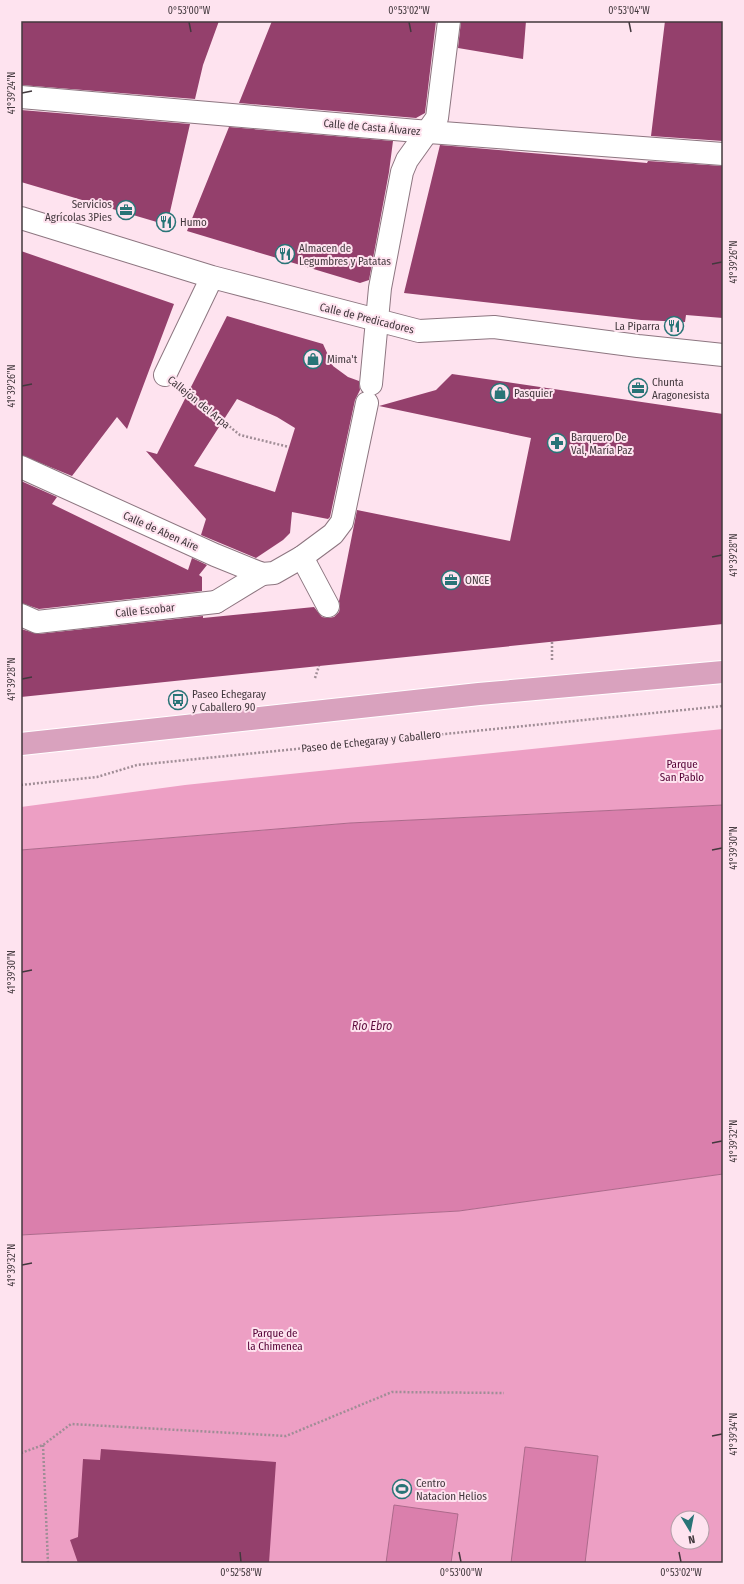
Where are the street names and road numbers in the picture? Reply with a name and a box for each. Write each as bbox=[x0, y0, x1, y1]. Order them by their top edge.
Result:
street label: Calle de Casta Álvarez bbox=[323, 116, 422, 138]
street label: Calle de Predicadores bbox=[318, 300, 416, 337]
street label: Callejón del Arpa bbox=[165, 373, 232, 432]
street label: Calle de Aben Aire bbox=[121, 509, 201, 554]
street label: Calle Escobar bbox=[115, 601, 176, 620]
street label: Paseo de Echegaray y Caballero bbox=[301, 728, 442, 755]

